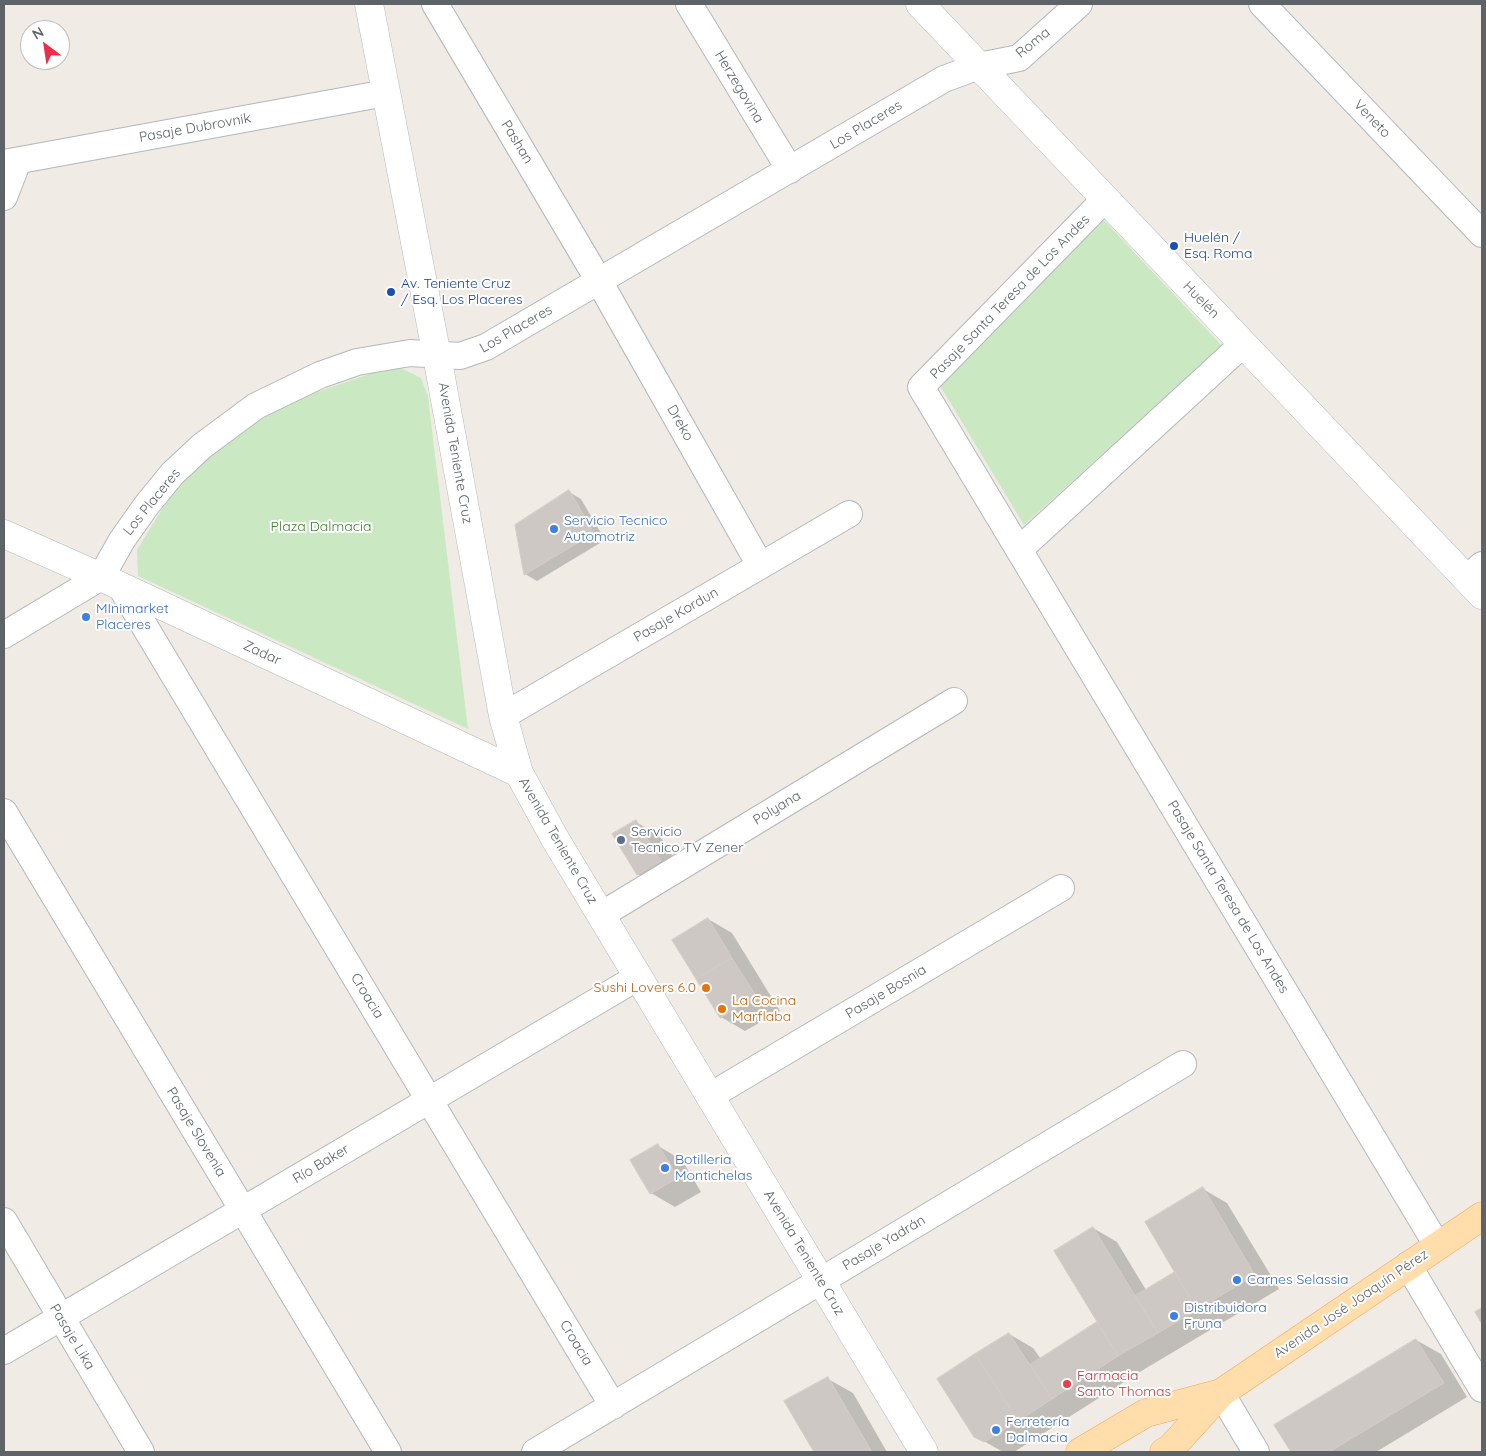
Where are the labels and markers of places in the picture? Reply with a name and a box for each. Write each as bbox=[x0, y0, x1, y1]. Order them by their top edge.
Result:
place label: Huelén / Esq. Roma bbox=[1184, 230, 1252, 262]
marker: Huelén / Esq. Roma bbox=[1168, 240, 1180, 252]
place label: Av. Teniente Cruz / Esq. Los Placeres bbox=[401, 276, 523, 308]
marker: Av. Teniente Cruz / Esq. Los Placeres bbox=[385, 286, 397, 298]
place label: Servicio Tecnico Automotriz bbox=[564, 513, 668, 546]
marker: Servicio Tecnico Automotriz bbox=[548, 523, 560, 535]
place label: MInimarket Placeres bbox=[96, 601, 169, 634]
marker: MInimarket Placeres bbox=[80, 611, 92, 623]
place label: Servicio Tecnico TV Zener bbox=[631, 824, 744, 856]
marker: Servicio Tecnico TV Zener bbox=[615, 834, 627, 846]
place label: Sushi Lovers 6.0 bbox=[594, 980, 696, 996]
marker: Sushi Lovers 6.0 bbox=[700, 982, 712, 994]
place label: La Cocina Marflaba bbox=[732, 993, 796, 1026]
marker: La Cocina Marflaba bbox=[716, 1003, 728, 1015]
place label: Botilleria Montichelas bbox=[675, 1152, 752, 1184]
marker: Botilleria Montichelas bbox=[659, 1162, 671, 1174]
place label: Carnes Selassia bbox=[1247, 1272, 1348, 1288]
marker: Carnes Selassia bbox=[1231, 1274, 1243, 1286]
place label: Distribuidora Fruna bbox=[1184, 1300, 1267, 1332]
marker: Distribuidora Fruna bbox=[1168, 1310, 1180, 1322]
place label: Farmacia Santo Thomas bbox=[1077, 1368, 1171, 1400]
marker: Farmacia Santo Thomas bbox=[1061, 1378, 1073, 1390]
place label: Ferretería Dalmacia bbox=[1006, 1414, 1069, 1446]
marker: Ferretería Dalmacia bbox=[990, 1424, 1002, 1436]

